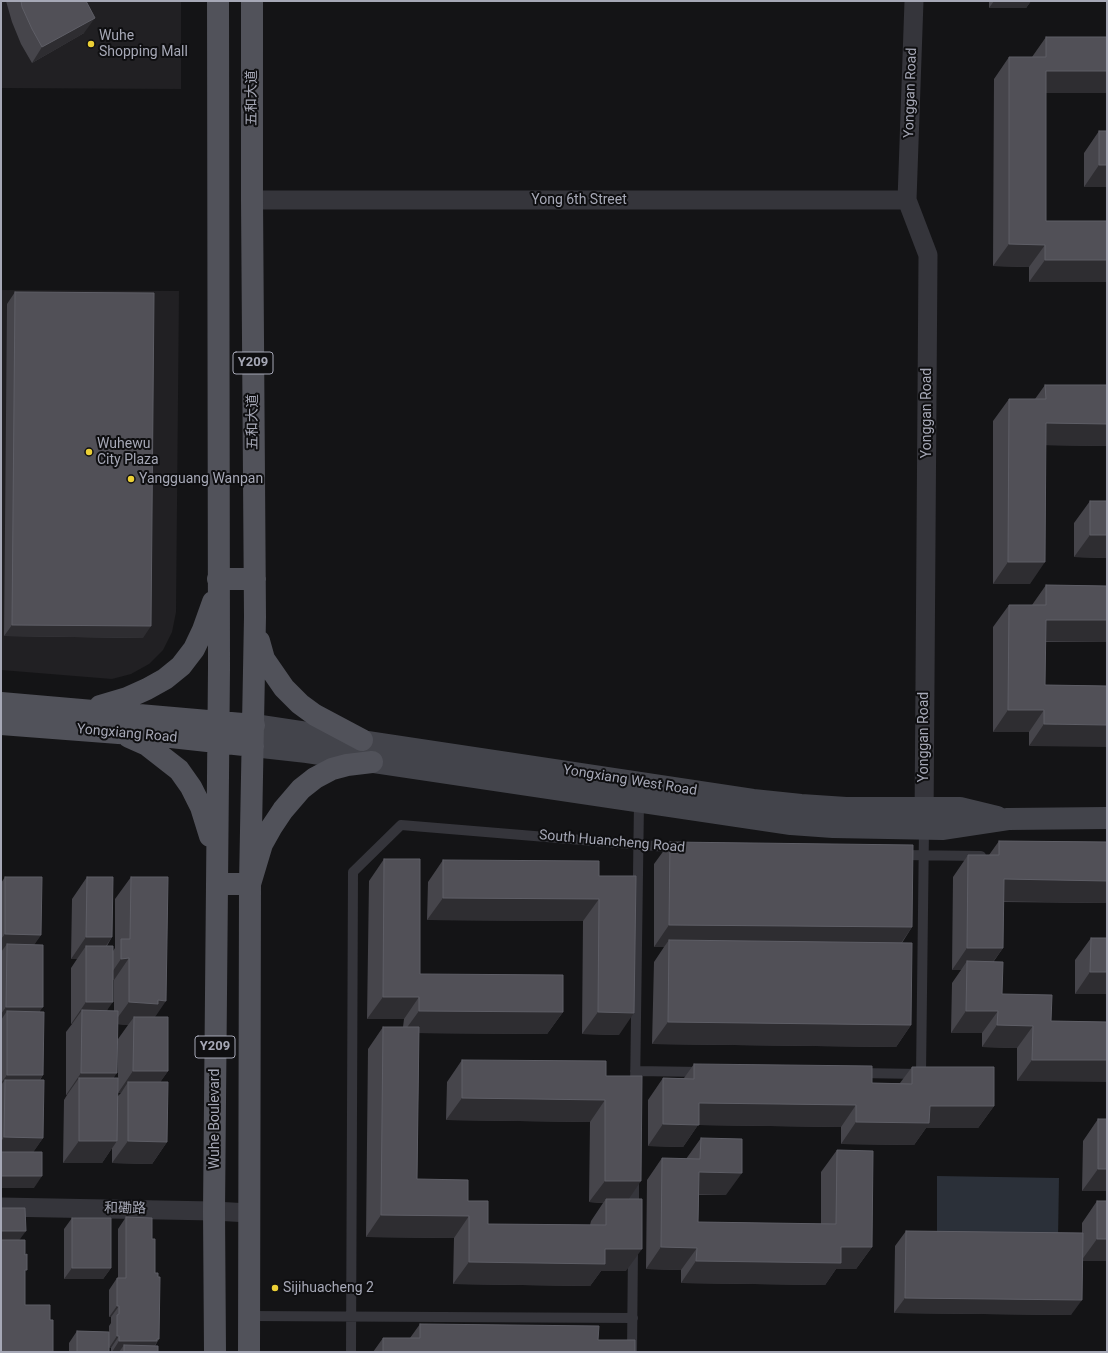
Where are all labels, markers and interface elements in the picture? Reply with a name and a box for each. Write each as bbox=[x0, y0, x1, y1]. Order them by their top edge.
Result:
place label: Wuhe Shopping Mall bbox=[99, 28, 188, 60]
marker: Wuhe Shopping Mall bbox=[86, 39, 96, 49]
street label: Yonggan Road bbox=[901, 48, 921, 138]
street label: 五和大道 bbox=[244, 70, 260, 126]
street label: Yong 6th Street bbox=[531, 192, 627, 208]
road number: Y209 bbox=[233, 352, 273, 374]
street label: Yonggan Road bbox=[919, 368, 935, 458]
street label: 五和大道 bbox=[245, 394, 261, 450]
place label: Wuhewu City Plaza bbox=[97, 436, 159, 468]
marker: Wuhewu City Plaza bbox=[84, 447, 94, 457]
place label: Yangguang Wanpan bbox=[139, 471, 263, 487]
marker: Yangguang Wanpan bbox=[126, 474, 136, 484]
street label: Yonggan Road bbox=[916, 692, 932, 782]
street label: Yongxiang Road bbox=[76, 721, 178, 747]
street label: Yongxiang West Road bbox=[562, 762, 698, 800]
street label: South Huancheng Road bbox=[538, 827, 686, 857]
road number: Y209 bbox=[195, 1036, 235, 1058]
street label: Wuhe Boulevard bbox=[207, 1069, 223, 1169]
street label: 和磡路 bbox=[104, 1200, 146, 1218]
place label: Sijihuacheng 2 bbox=[283, 1280, 374, 1296]
marker: Sijihuacheng 2 bbox=[270, 1283, 280, 1293]

